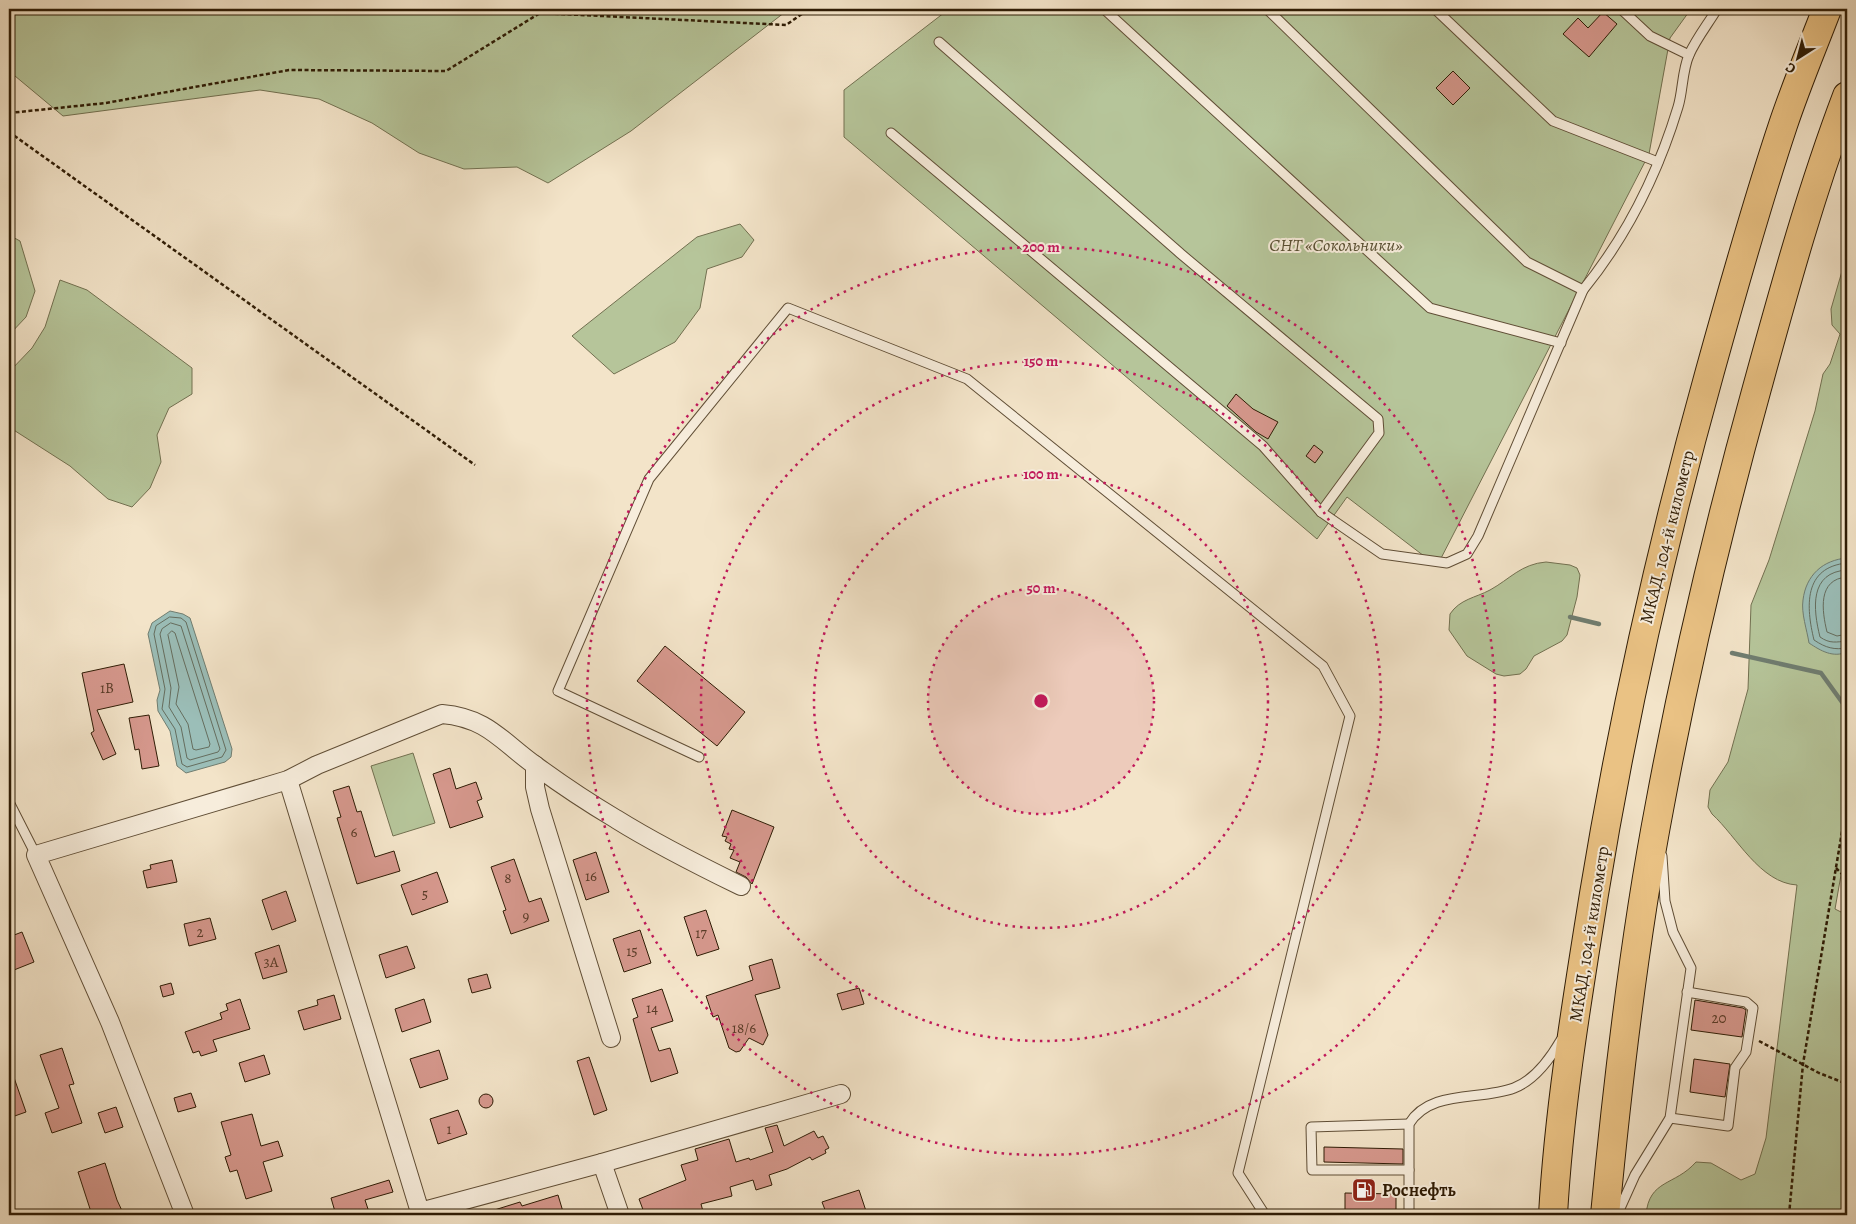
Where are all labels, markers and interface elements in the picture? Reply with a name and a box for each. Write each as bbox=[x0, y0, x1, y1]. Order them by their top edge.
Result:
north arrow bbox=[1774, 32, 1824, 82]
text: С bbox=[1781, 58, 1800, 78]
park label: СНТ «Сокольники» bbox=[1269, 233, 1403, 257]
text: 200 m bbox=[1022, 237, 1060, 257]
text: 150 m bbox=[1024, 351, 1059, 371]
street label: МКАД, 104-й километр bbox=[1634, 448, 1700, 626]
text: 100 m bbox=[1023, 464, 1059, 484]
text: 50 m bbox=[1026, 578, 1056, 598]
house number: 1В bbox=[100, 678, 114, 698]
centre of rings bbox=[1032, 692, 1050, 710]
house number: 6 bbox=[351, 822, 358, 842]
street label: МКАД, 104-й километр bbox=[1563, 844, 1615, 1024]
house number: 16 bbox=[585, 866, 597, 886]
house number: 8 bbox=[504, 868, 512, 888]
house number: 5 bbox=[422, 884, 428, 904]
house number: 9 bbox=[523, 906, 530, 926]
house number: 2 bbox=[196, 922, 204, 942]
house number: 17 bbox=[695, 923, 707, 943]
house number: 15 bbox=[626, 941, 638, 961]
house number: 3А bbox=[263, 952, 279, 972]
house number: 14 bbox=[646, 998, 658, 1018]
house number: 20 bbox=[1711, 1008, 1727, 1028]
house number: 18/6 bbox=[732, 1018, 756, 1038]
house number: 1 bbox=[446, 1119, 452, 1139]
fuel station icon: Роснефть bbox=[1351, 1177, 1377, 1203]
place label: Роснефть bbox=[1382, 1178, 1457, 1202]

